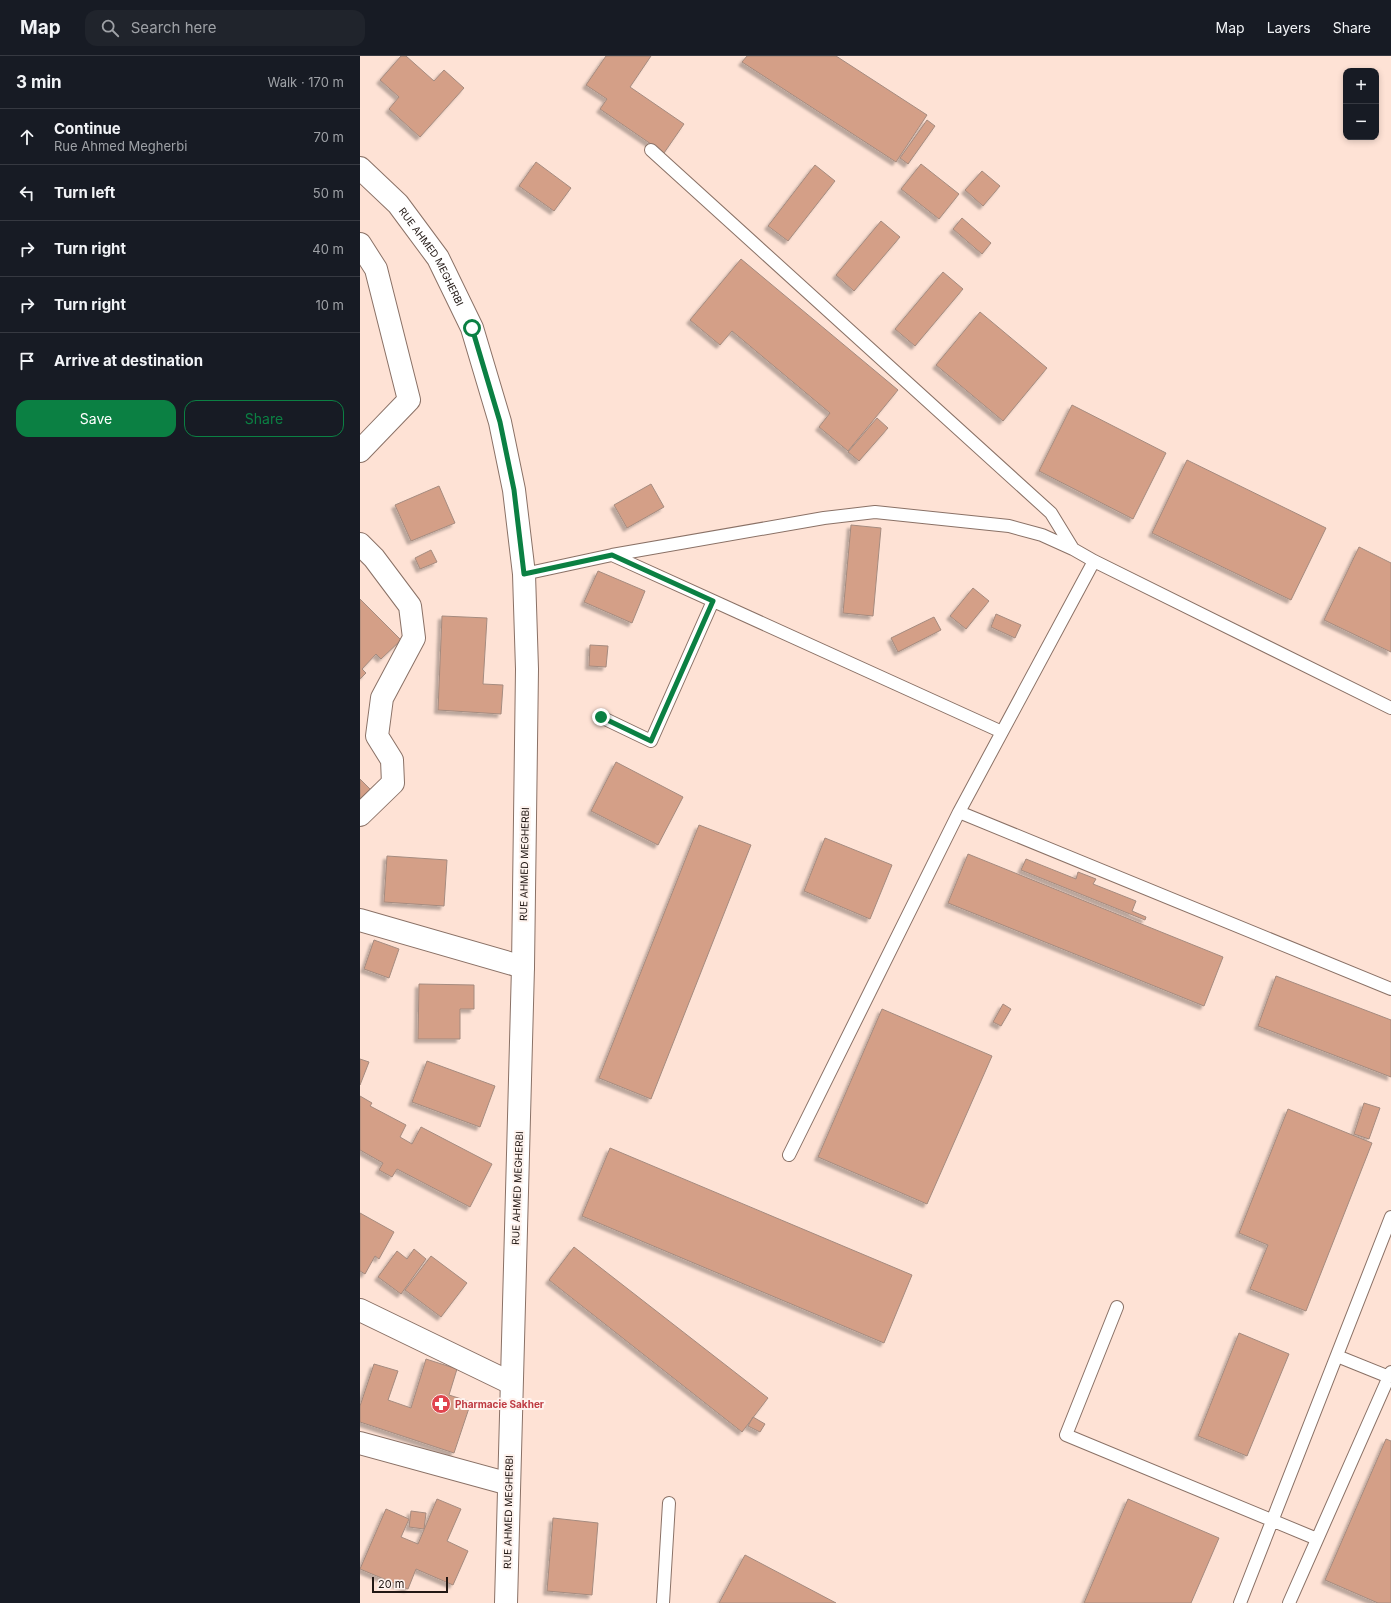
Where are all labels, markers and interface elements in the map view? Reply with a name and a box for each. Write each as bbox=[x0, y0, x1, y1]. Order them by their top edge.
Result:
search box bbox=[85, 10, 365, 46]
text: Map bbox=[20, 16, 61, 39]
icon: search bbox=[99, 17, 121, 39]
text: Search here bbox=[131, 18, 216, 37]
text: Map bbox=[1216, 19, 1245, 36]
text: Layers bbox=[1267, 19, 1311, 36]
text: Share bbox=[1333, 19, 1371, 36]
map controls bbox=[1343, 68, 1379, 140]
button: + bbox=[1343, 68, 1379, 104]
text: 3 min bbox=[16, 72, 62, 92]
text: Walk · 170 m bbox=[268, 74, 344, 90]
button: − bbox=[1343, 104, 1379, 140]
text: Continue bbox=[54, 119, 121, 138]
icon: ahead bbox=[16, 126, 38, 148]
text: 70 m bbox=[314, 129, 344, 145]
text: Rue Ahmed Megherbi bbox=[54, 138, 187, 154]
icon: left bbox=[16, 182, 38, 204]
text: Turn left bbox=[54, 183, 115, 202]
text: 50 m bbox=[313, 185, 344, 201]
street label: RUE AHMED MEGHERBI bbox=[397, 205, 466, 308]
icon: right bbox=[16, 238, 38, 260]
text: Turn right bbox=[54, 239, 126, 258]
text: 40 m bbox=[312, 241, 344, 257]
icon: right bbox=[16, 294, 38, 316]
text: Turn right bbox=[54, 295, 126, 314]
text: 10 m bbox=[315, 297, 344, 313]
route start bbox=[463, 319, 481, 337]
icon: arrive bbox=[16, 350, 38, 372]
text: Arrive at destination bbox=[54, 351, 203, 370]
button: Save bbox=[16, 400, 176, 437]
button: Share bbox=[184, 400, 344, 437]
route end bbox=[592, 708, 610, 726]
street label: RUE AHMED MEGHERBI bbox=[517, 807, 531, 921]
street label: RUE AHMED MEGHERBI bbox=[509, 1131, 525, 1245]
pharmacy icon: Pharmacie Sakher bbox=[430, 1393, 452, 1415]
place label: Pharmacie Sakher bbox=[455, 1398, 544, 1410]
street label: RUE AHMED MEGHERBI bbox=[501, 1455, 515, 1569]
scale bar bbox=[372, 1575, 448, 1594]
text: 20 m bbox=[378, 1577, 404, 1591]

